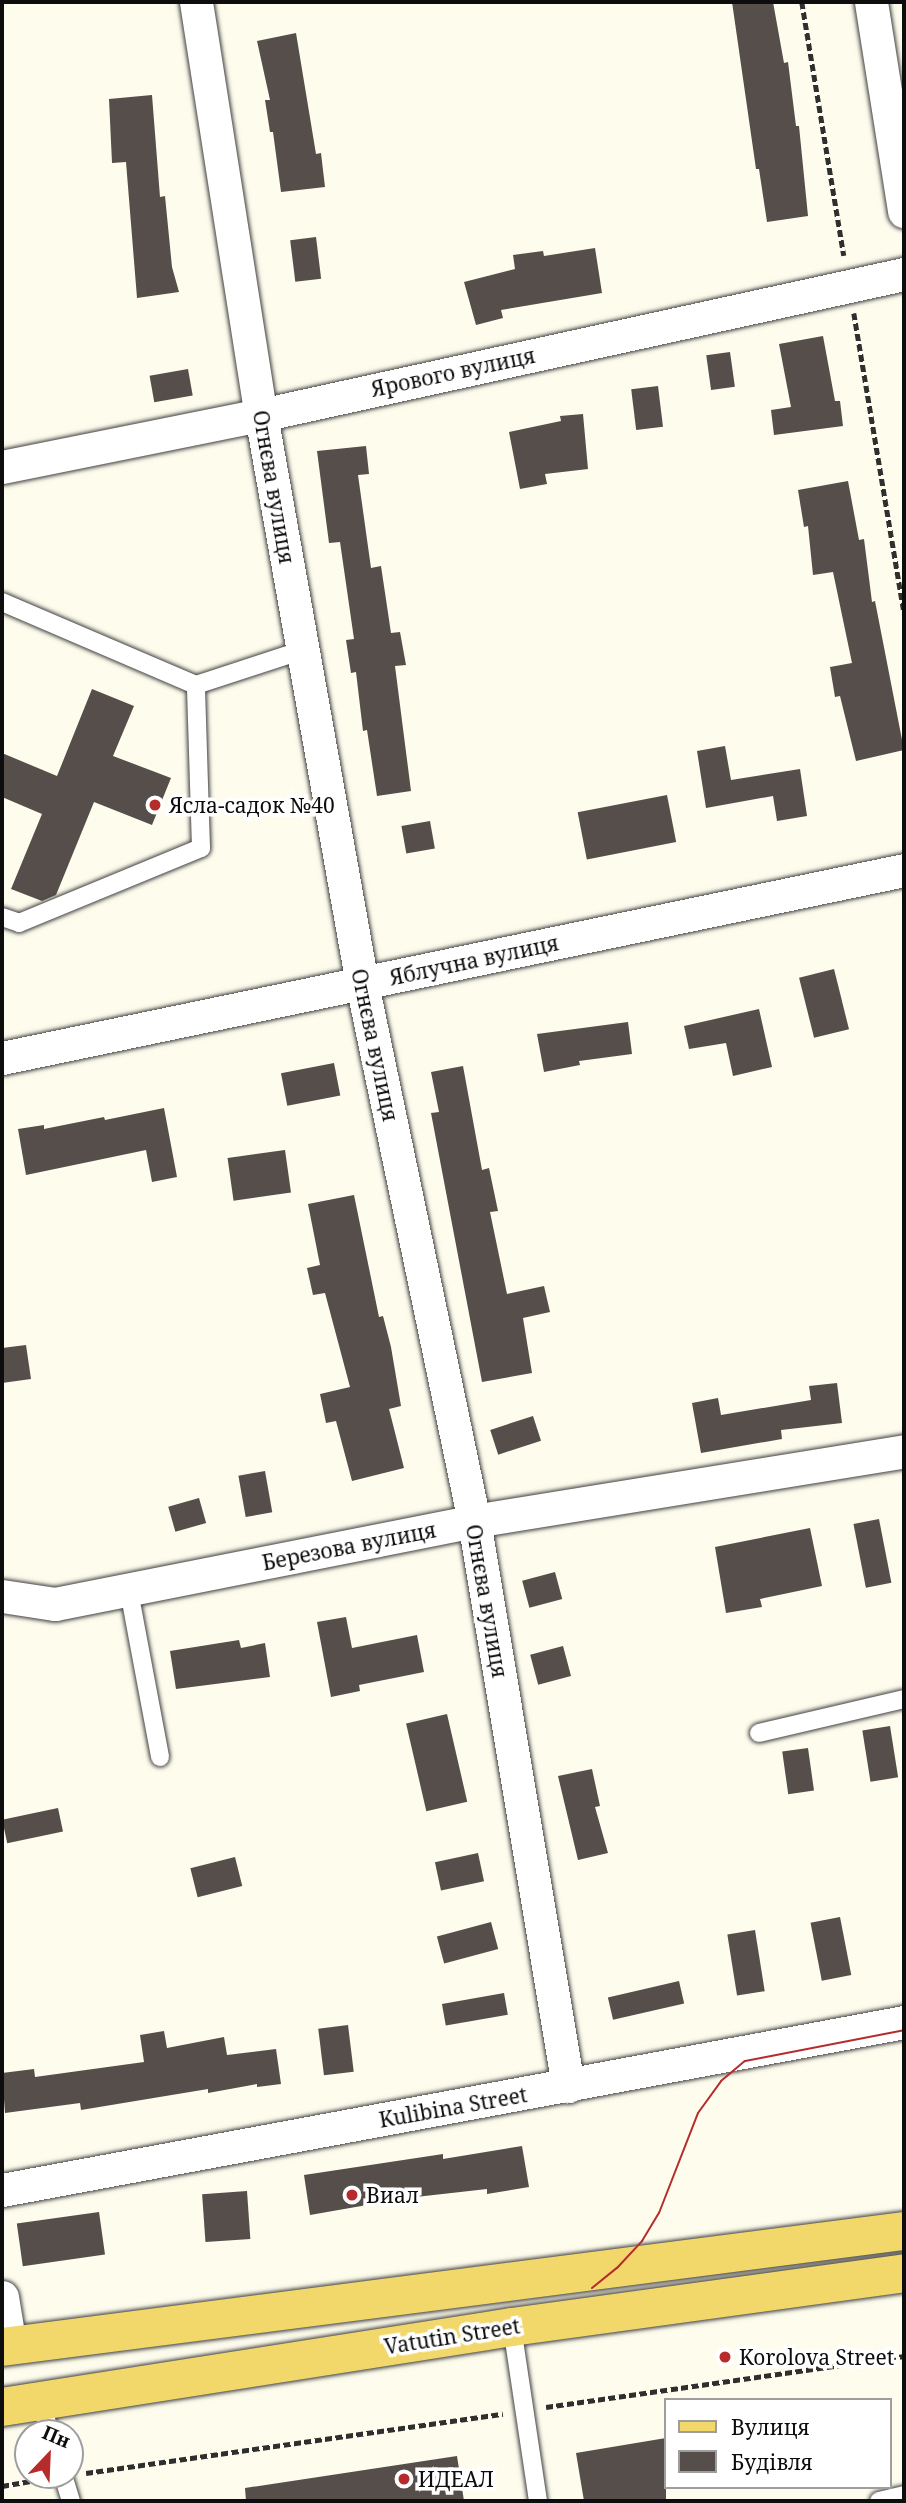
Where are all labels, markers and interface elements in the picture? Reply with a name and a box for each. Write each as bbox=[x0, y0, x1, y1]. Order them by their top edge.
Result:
street label: Ярового вулиця bbox=[369, 342, 537, 402]
street label: Огнєва вулиця bbox=[248, 408, 300, 566]
place label: Ясла-садок №40 bbox=[169, 792, 335, 818]
marker: Ясла-садок №40 bbox=[147, 797, 163, 813]
street label: Яблучна вулиця bbox=[387, 930, 561, 990]
street label: Огнєва вулиця bbox=[347, 966, 403, 1124]
street label: Березова вулиця bbox=[260, 1517, 438, 1575]
street label: Огнєва вулиця bbox=[461, 1522, 513, 1680]
street label: Kulibina Street bbox=[377, 2082, 529, 2132]
place label: Виал bbox=[366, 2182, 419, 2208]
marker: Виал bbox=[344, 2187, 360, 2203]
street label: Vatutin Street bbox=[382, 2313, 522, 2359]
place label: Korolova Street bbox=[739, 2344, 894, 2370]
marker: Korolova Street bbox=[717, 2349, 733, 2365]
legend bbox=[664, 2398, 892, 2489]
text: Вулиця bbox=[731, 2413, 810, 2441]
north arrow bbox=[14, 2419, 84, 2489]
text: Пн bbox=[38, 2419, 74, 2454]
text: Будівля bbox=[731, 2448, 813, 2476]
place label: ИДЕАЛ bbox=[418, 2466, 494, 2492]
marker: ИДЕАЛ bbox=[396, 2471, 412, 2487]

